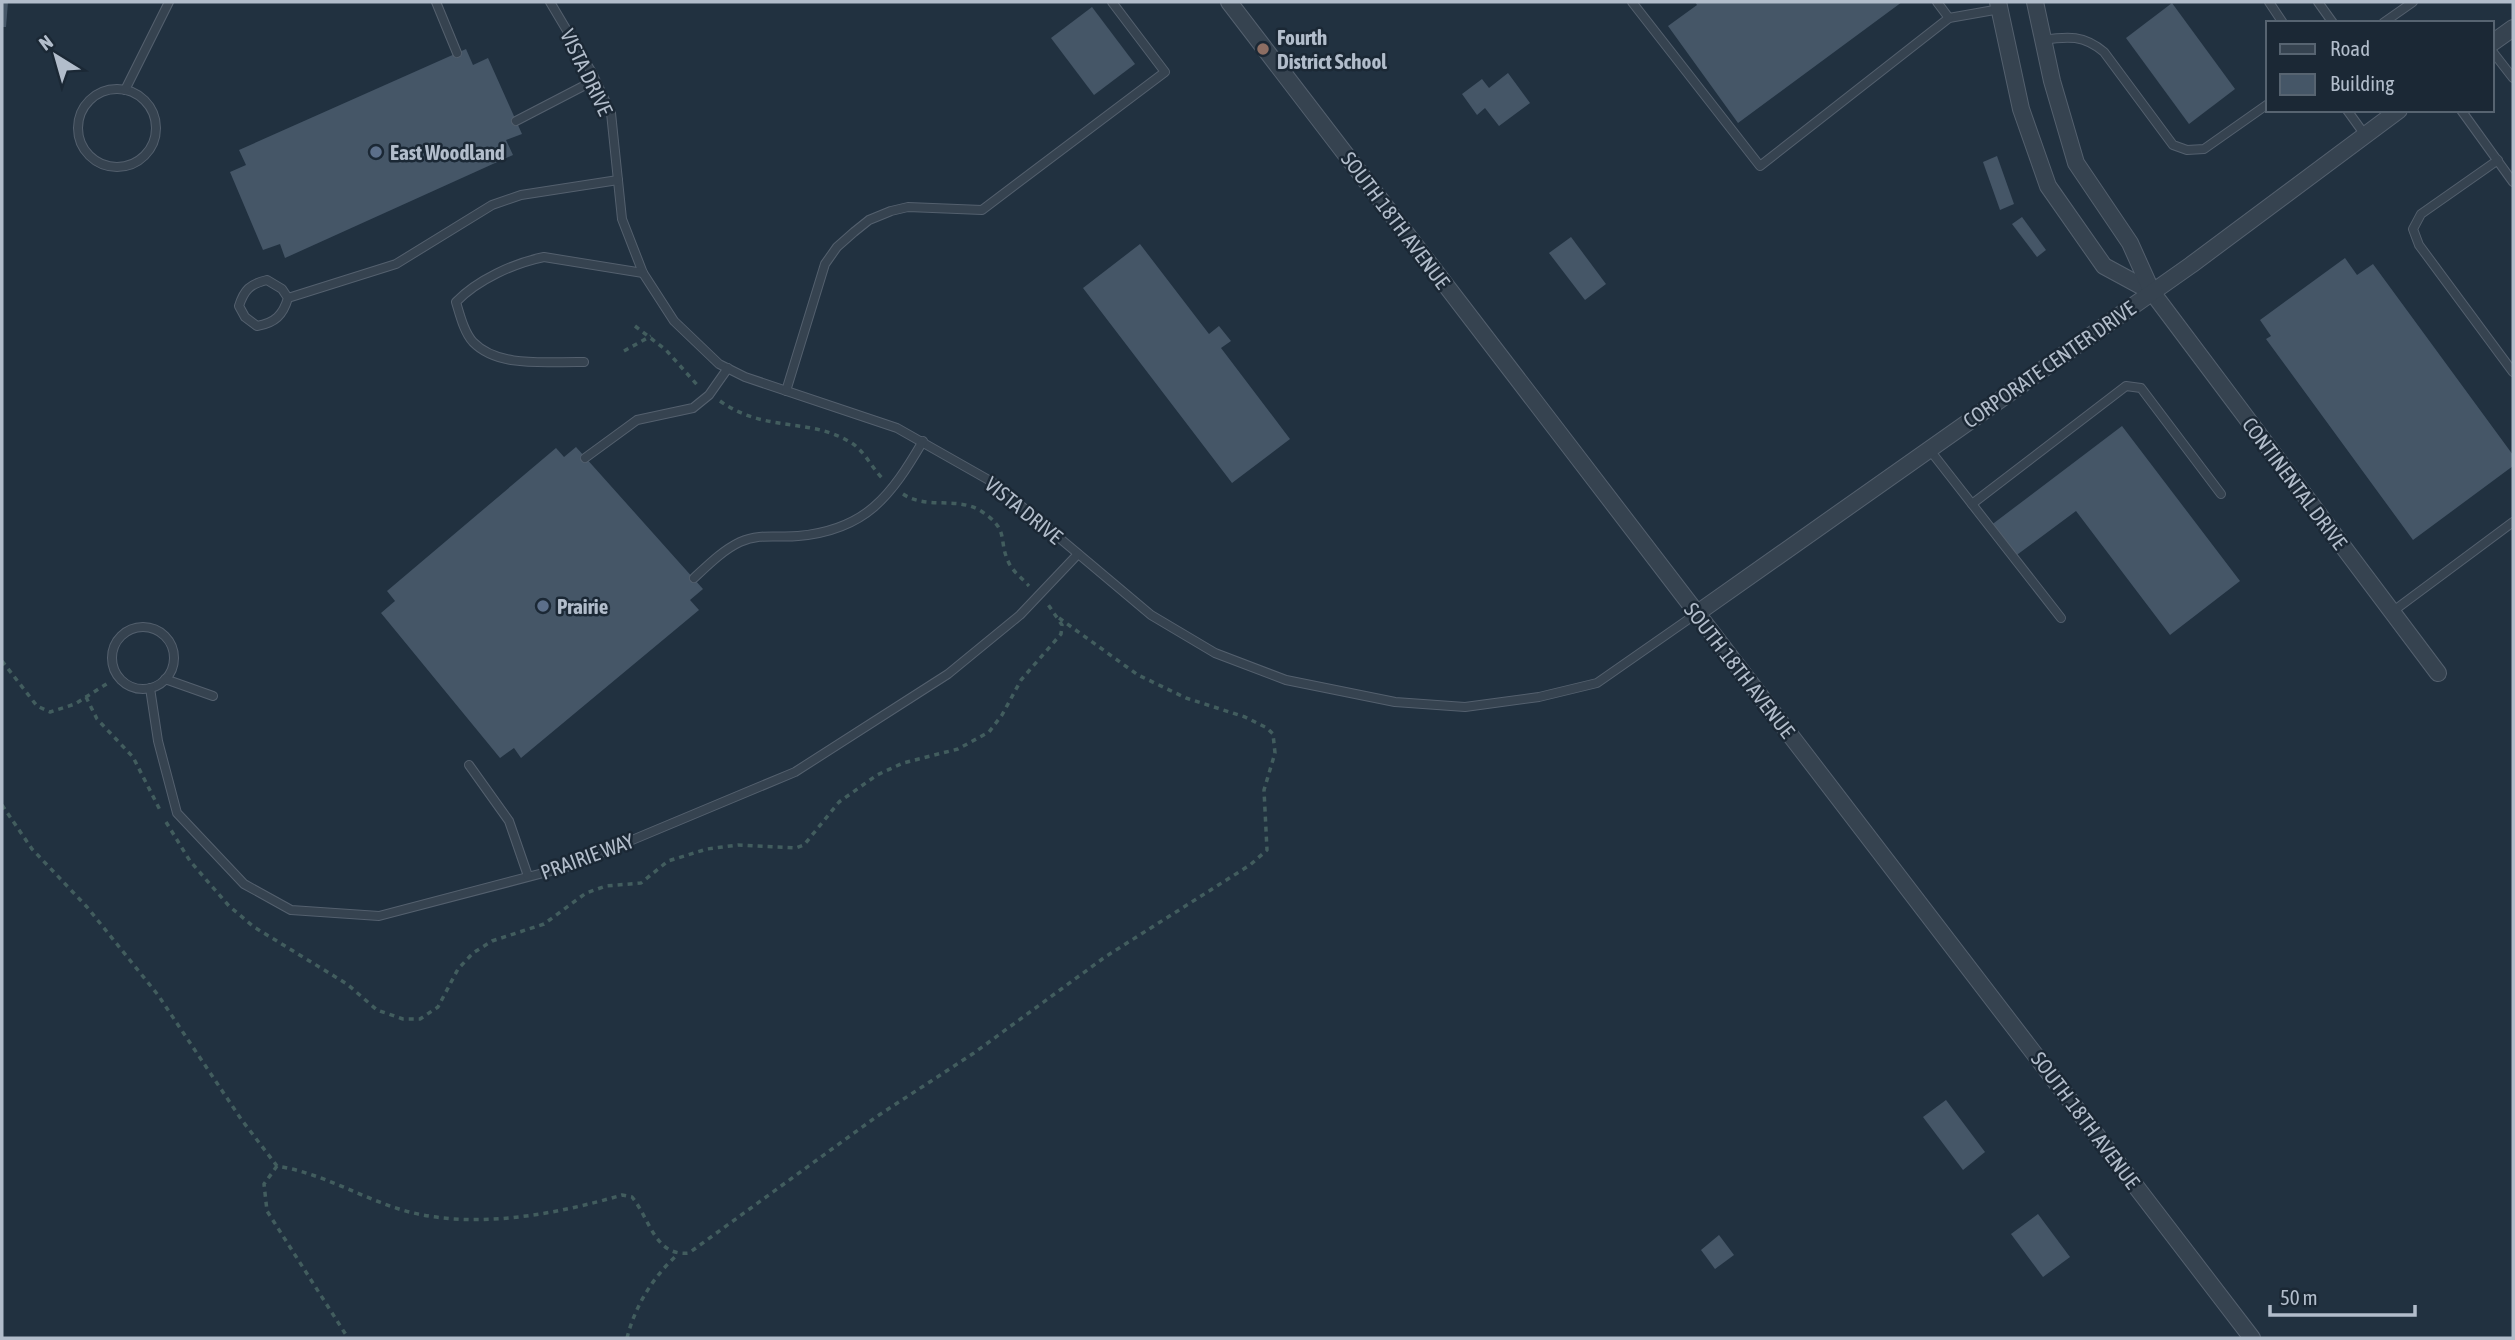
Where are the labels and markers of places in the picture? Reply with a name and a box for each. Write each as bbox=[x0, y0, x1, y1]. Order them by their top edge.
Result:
place label: Fourth District School bbox=[1277, 25, 1387, 73]
marker: Fourth District School bbox=[1255, 41, 1271, 57]
place label: East Woodland bbox=[390, 140, 505, 164]
marker: East Woodland bbox=[368, 144, 384, 160]
place label: Prairie bbox=[557, 594, 608, 618]
marker: Prairie bbox=[535, 598, 551, 614]

